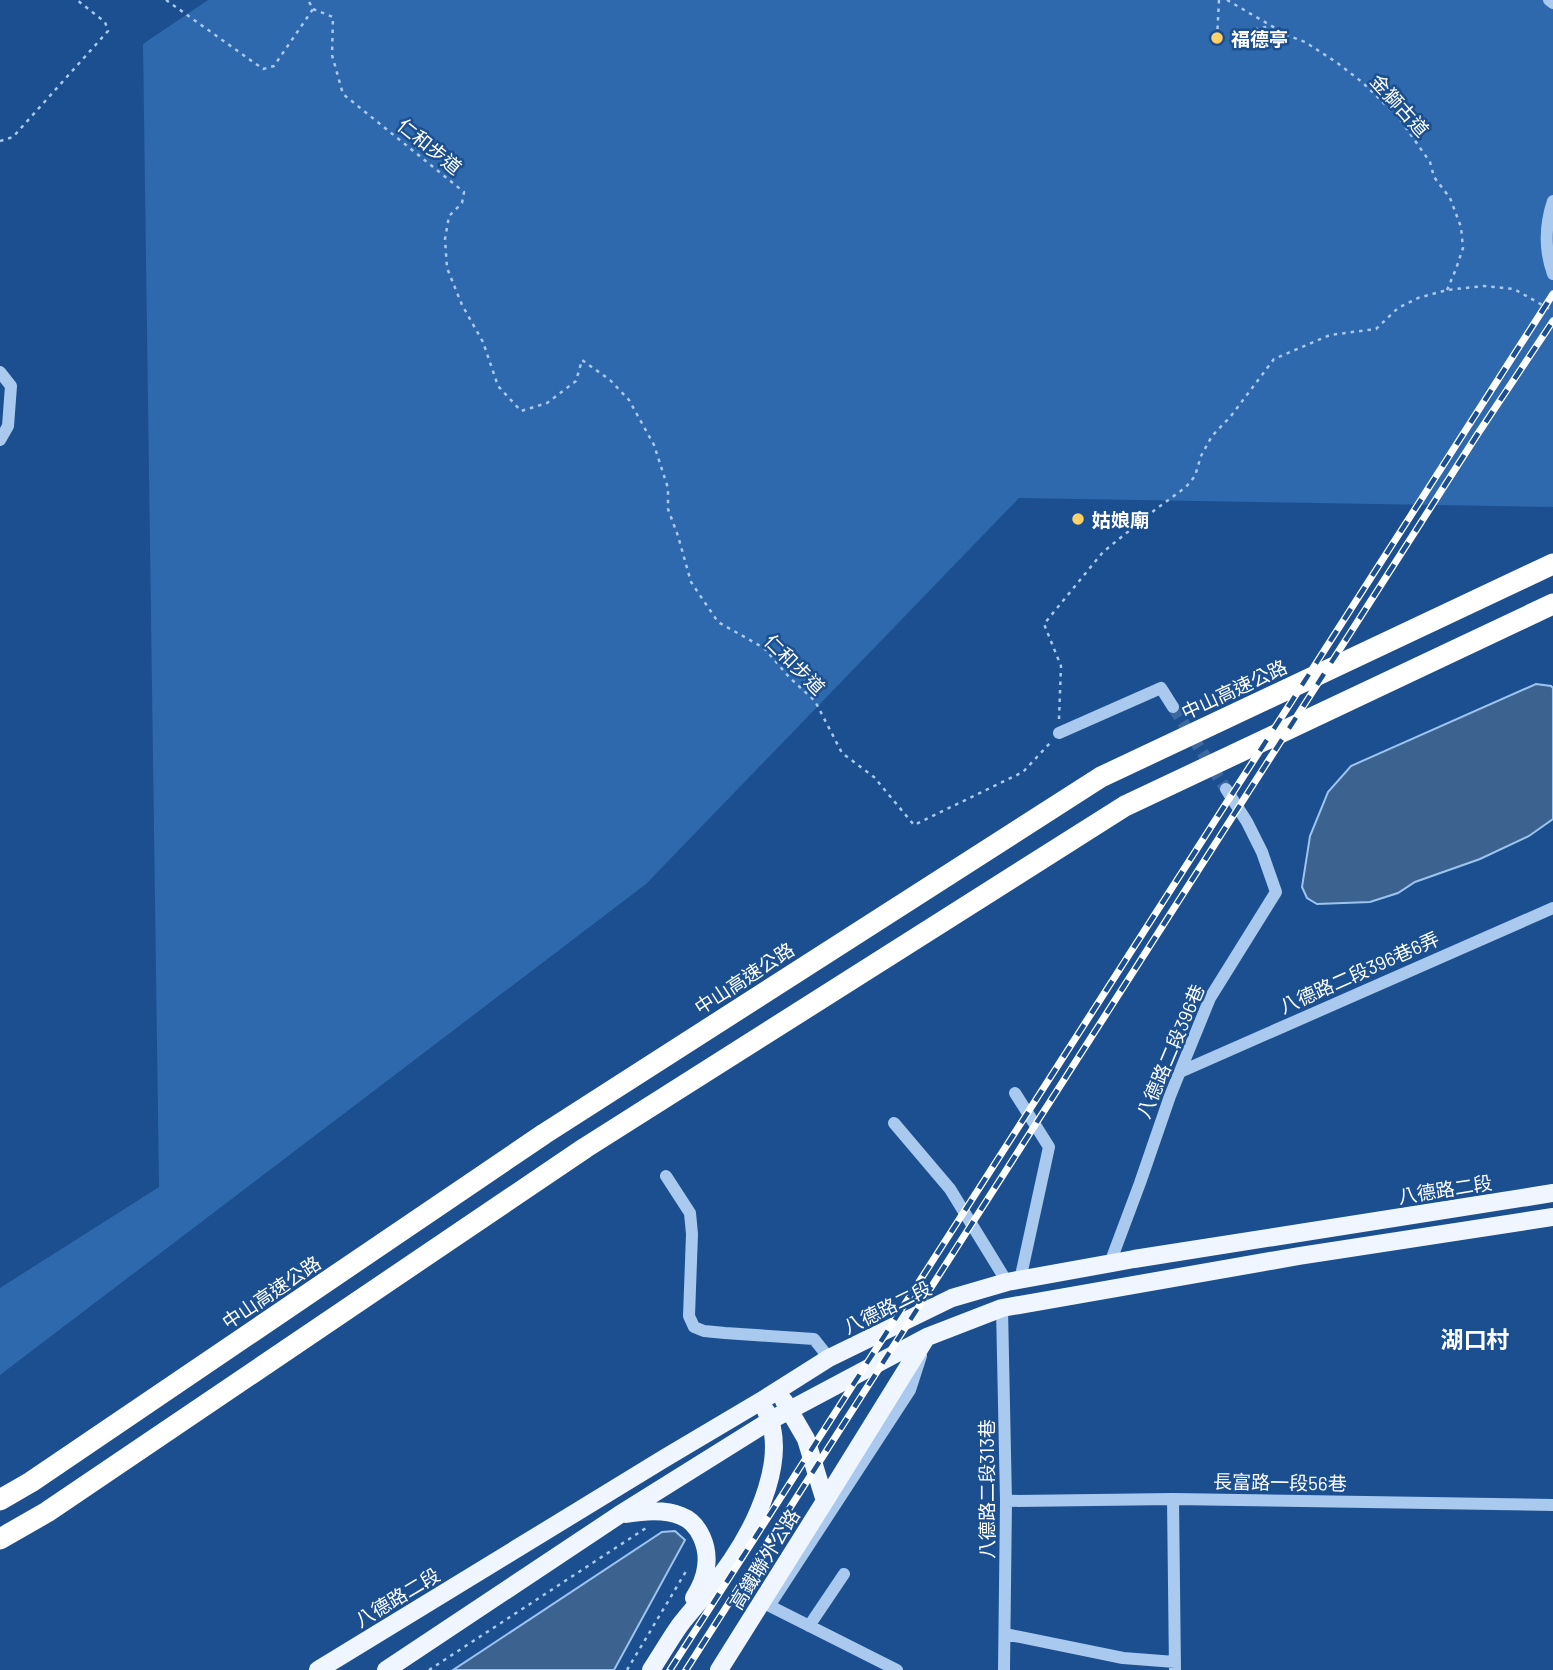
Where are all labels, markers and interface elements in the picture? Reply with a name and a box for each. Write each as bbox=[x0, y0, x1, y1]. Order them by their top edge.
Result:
place label: 福德亭 bbox=[1231, 27, 1288, 50]
marker: 福德亭 bbox=[1209, 30, 1225, 46]
street label: 金獅古道 bbox=[1366, 69, 1434, 141]
street label: 仁和步道 bbox=[393, 113, 467, 179]
place label: 姑娘廟 bbox=[1092, 508, 1149, 531]
marker: 姑娘廟 bbox=[1070, 511, 1086, 527]
street label: 仁和步道 bbox=[760, 629, 830, 699]
street label: 中山高速公路 bbox=[1177, 654, 1291, 724]
street label: 八德路二段396巷6弄 bbox=[1276, 926, 1442, 1018]
street label: 中山高速公路 bbox=[690, 937, 798, 1019]
street label: 八德路二段396巷 bbox=[1131, 980, 1209, 1122]
street label: 八德路二段 bbox=[1396, 1170, 1494, 1208]
street label: 中山高速公路 bbox=[217, 1251, 325, 1333]
street label: 八德路二段 bbox=[839, 1276, 935, 1338]
district label: 湖口村 bbox=[1441, 1325, 1510, 1353]
street label: 八德路二段313巷 bbox=[975, 1419, 998, 1559]
street label: 長富路一段56巷 bbox=[1213, 1469, 1347, 1495]
street label: 高鐵聯外公路 bbox=[724, 1505, 804, 1613]
street label: 八德路二段 bbox=[350, 1563, 444, 1631]

